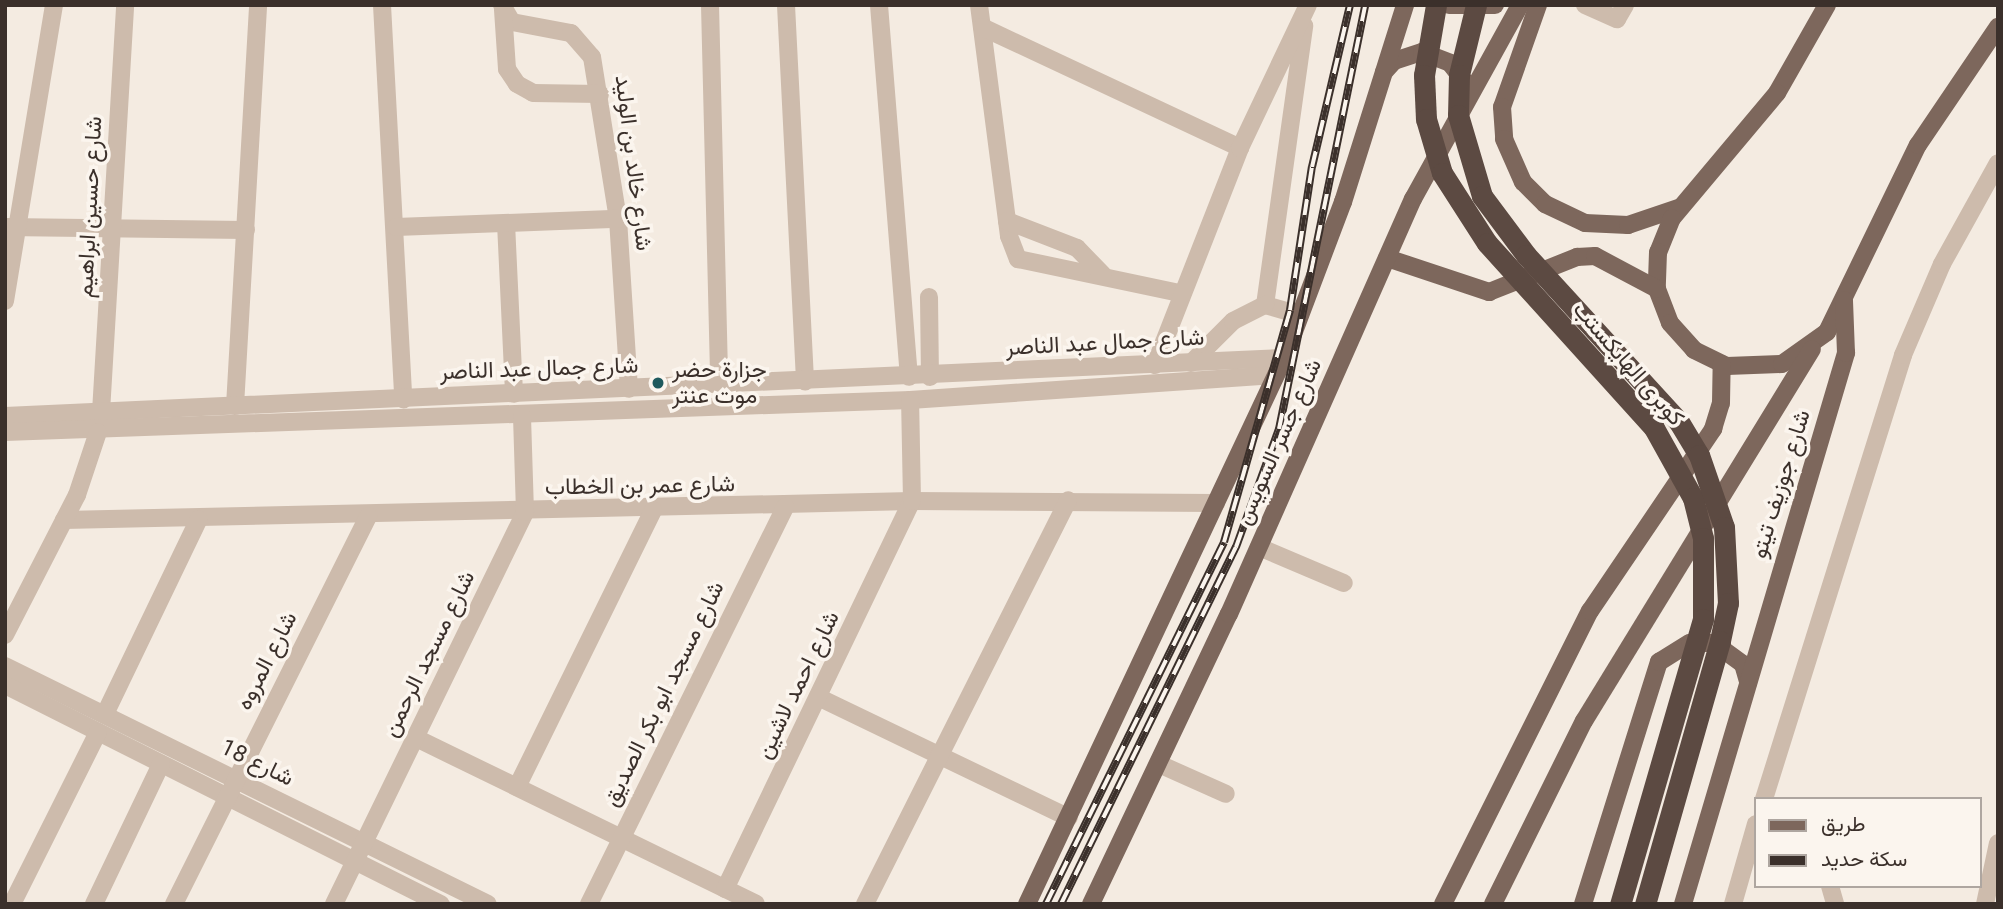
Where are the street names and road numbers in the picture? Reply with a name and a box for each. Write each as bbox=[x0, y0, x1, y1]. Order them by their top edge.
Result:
street label: شارع خالد بن الوليد bbox=[609, 74, 657, 252]
street label: شارع حسين ابراهيم bbox=[71, 115, 109, 299]
street label: كوبرى الهايكستب bbox=[1567, 296, 1689, 432]
street label: شارع جمال عبد الناصر bbox=[1005, 324, 1205, 362]
street label: شارع جمال عبد الناصر bbox=[439, 352, 639, 386]
street label: شارع جسر السويس bbox=[1230, 355, 1328, 529]
street label: شارع جوزيف تيتو bbox=[1745, 407, 1817, 561]
street label: شارع عمر بن الخطاب bbox=[545, 471, 735, 501]
street label: شارع مسجد الرحمن bbox=[377, 566, 481, 742]
street label: شارع مسجد ابو بكر الصديق bbox=[597, 577, 731, 811]
street label: شارع المروه bbox=[231, 607, 303, 715]
street label: شارع احمد لاشين bbox=[750, 607, 846, 763]
street label: شارع 18 bbox=[216, 734, 298, 792]

